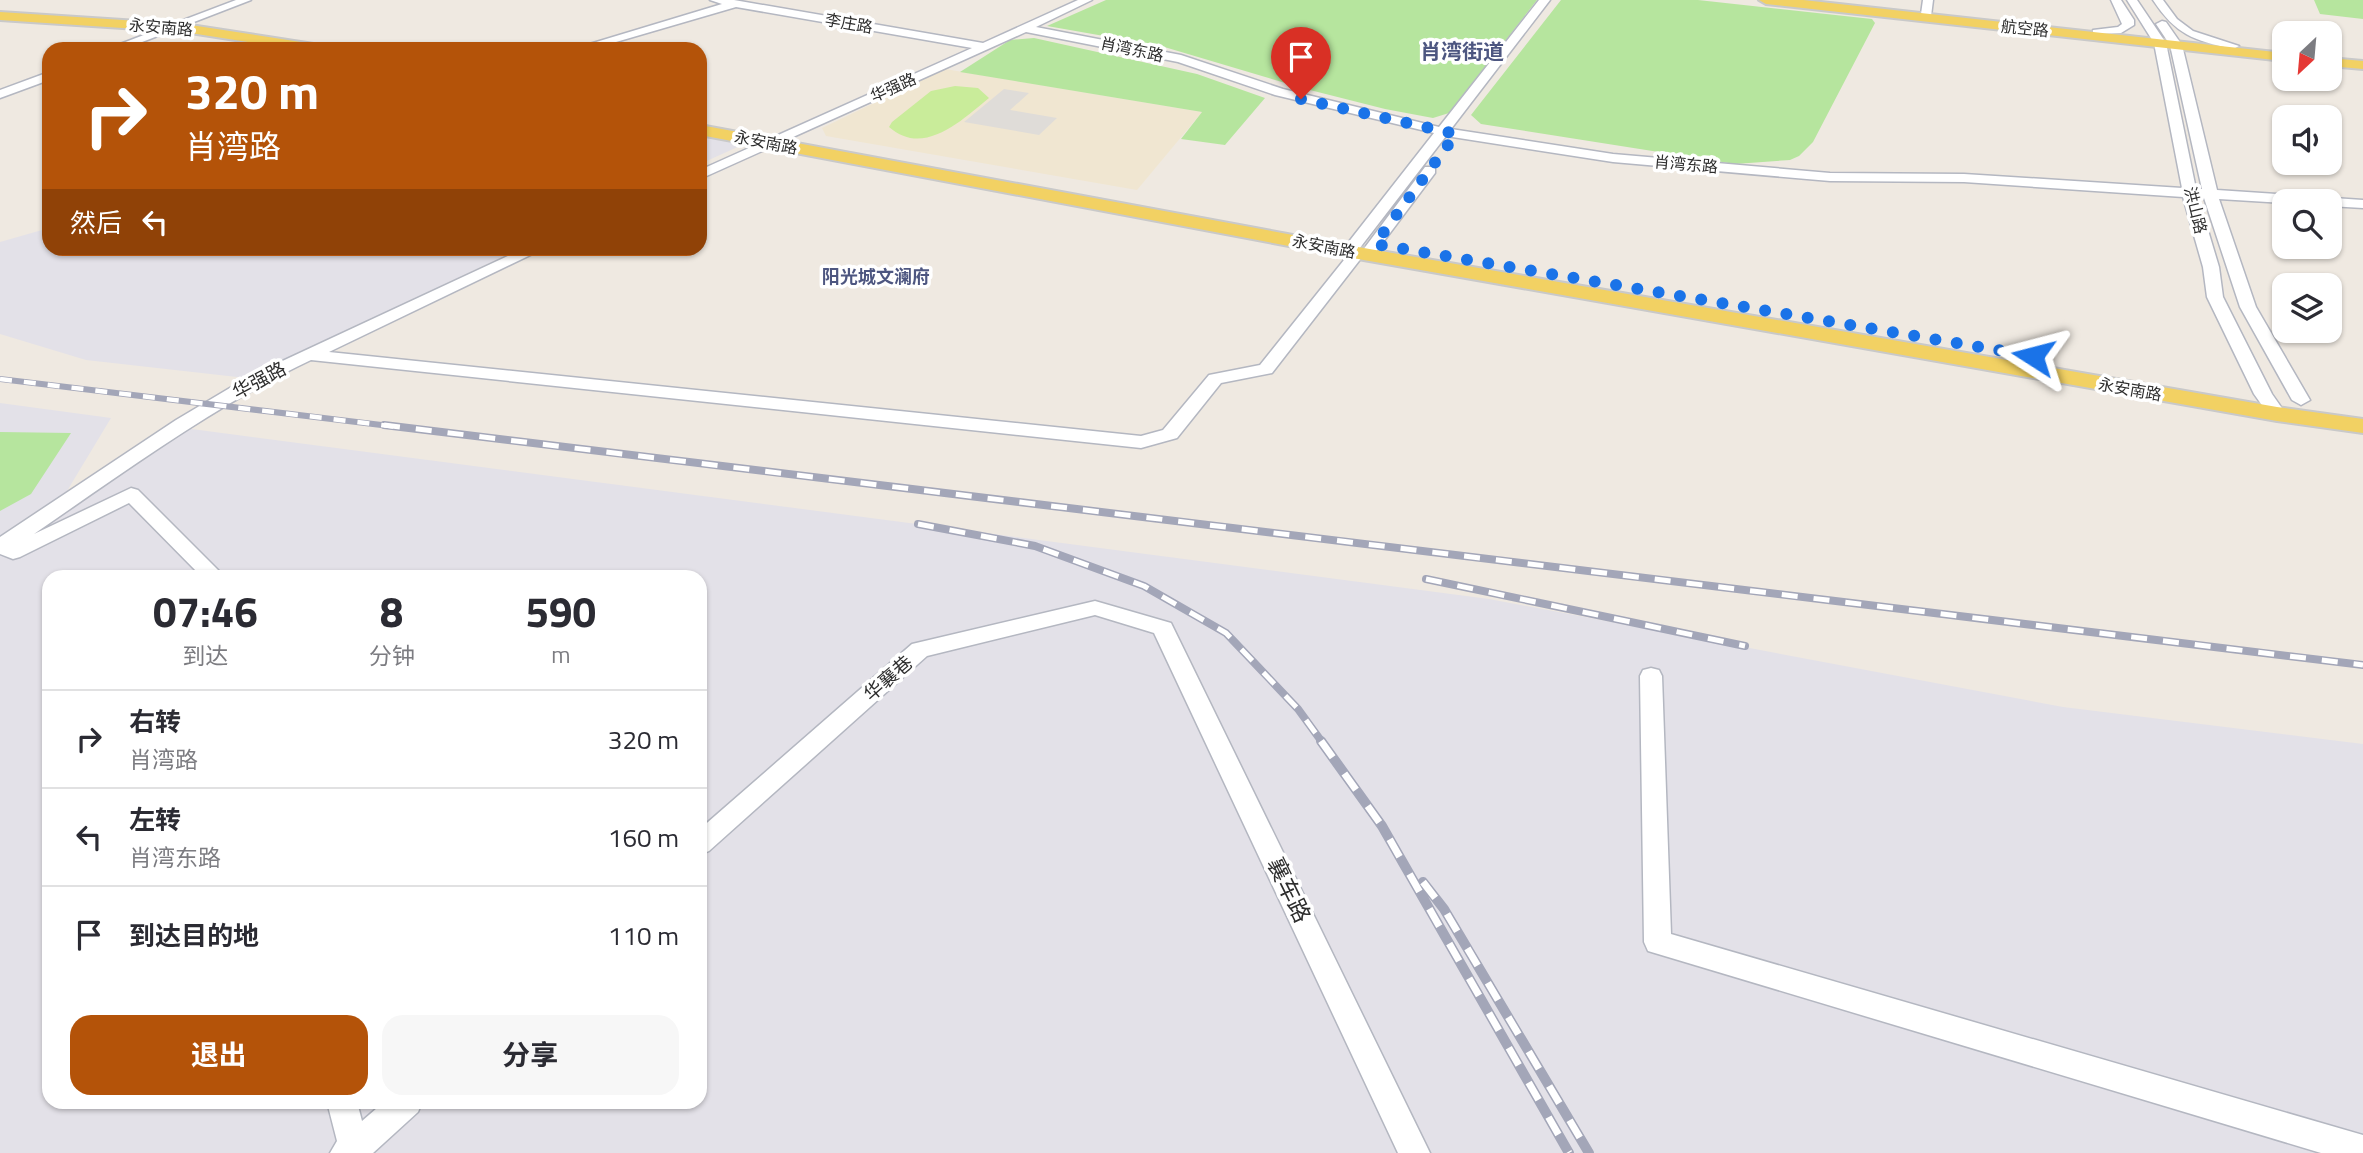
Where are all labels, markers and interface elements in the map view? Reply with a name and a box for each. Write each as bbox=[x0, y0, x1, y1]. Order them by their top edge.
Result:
street label: 李庄路 bbox=[823, 7, 875, 39]
street label: 永安南路 bbox=[128, 12, 194, 42]
street label: 航空路 bbox=[2000, 14, 2050, 42]
north arrow bbox=[2272, 21, 2342, 91]
map controls bbox=[2272, 21, 2342, 343]
pin bbox=[1271, 27, 1331, 99]
street label: 肖湾东路 bbox=[1098, 31, 1166, 67]
district label: 肖湾街道 bbox=[1420, 35, 1504, 67]
icon: arrive bbox=[1282, 38, 1320, 76]
text: 320 m bbox=[185, 53, 319, 128]
street label: 华强路 bbox=[866, 66, 920, 108]
icon: right bbox=[70, 70, 161, 161]
button: sound bbox=[2272, 105, 2342, 175]
text: 肖湾路 bbox=[185, 122, 281, 170]
street label: 永安南路 bbox=[732, 124, 800, 160]
street label: 肖湾东路 bbox=[1653, 149, 1719, 179]
street label: 洪山路 bbox=[2179, 184, 2213, 236]
button: search bbox=[2272, 189, 2342, 259]
text: 然后 bbox=[70, 203, 122, 242]
icon: left bbox=[136, 203, 174, 241]
street label: 永安南路 bbox=[1290, 228, 1358, 264]
district label: 阳光城文澜府 bbox=[822, 263, 930, 290]
button: layers bbox=[2272, 273, 2342, 343]
position arrow bbox=[1996, 319, 2070, 393]
street label: 华强路 bbox=[227, 353, 291, 406]
street label: 永安南路 bbox=[2096, 372, 2164, 406]
text: 07:46 bbox=[153, 579, 258, 643]
text: 8 bbox=[380, 579, 403, 643]
text: 590 bbox=[526, 579, 596, 643]
text: m bbox=[551, 637, 570, 672]
text: 到达 bbox=[182, 638, 228, 673]
text: 分钟 bbox=[369, 638, 415, 673]
street label: 华襄巷 bbox=[857, 648, 919, 707]
text: 右转 bbox=[129, 702, 181, 741]
icon: right bbox=[70, 720, 108, 758]
text: 320 m bbox=[608, 720, 679, 759]
text: 肖湾路 bbox=[129, 742, 198, 777]
text: 左转 bbox=[129, 800, 181, 839]
icon: left bbox=[70, 818, 108, 856]
text: 160 m bbox=[608, 818, 679, 857]
text: 肖湾东路 bbox=[129, 840, 221, 875]
street label: 襄车路 bbox=[1259, 851, 1320, 928]
icon: arrive bbox=[70, 916, 108, 954]
text: 到达目的地 bbox=[129, 916, 259, 955]
text: 110 m bbox=[608, 916, 679, 955]
button: 退出 bbox=[70, 1015, 368, 1095]
button: 分享 bbox=[382, 1015, 679, 1095]

